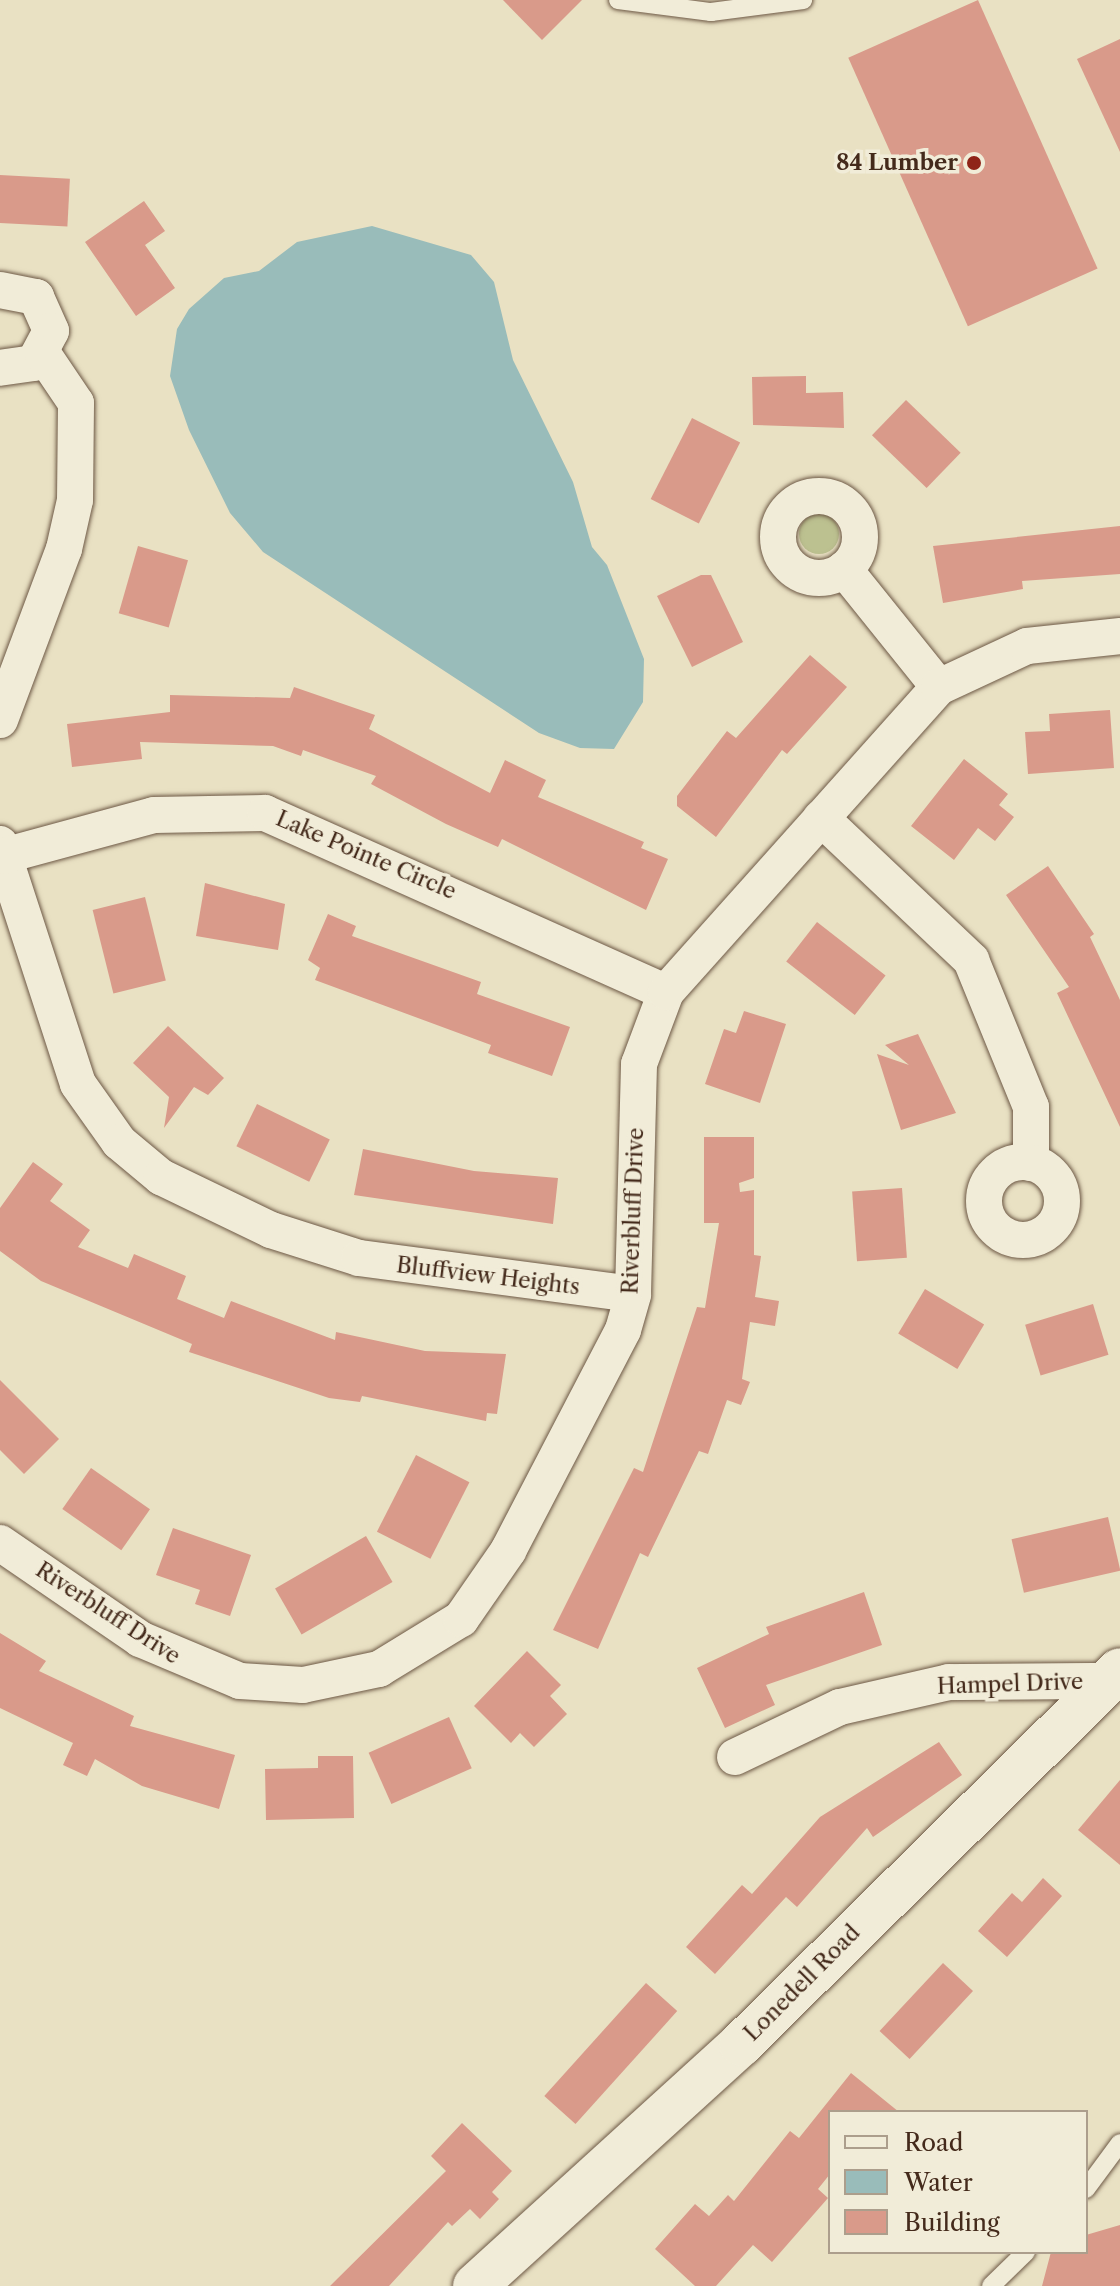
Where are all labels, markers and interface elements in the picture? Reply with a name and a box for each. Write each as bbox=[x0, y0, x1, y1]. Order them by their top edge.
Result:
place label: 84 Lumber bbox=[836, 150, 958, 176]
marker: 84 Lumber bbox=[965, 154, 983, 172]
street label: Lake Pointe Circle bbox=[272, 805, 460, 905]
street label: Riverbluff Drive bbox=[617, 1127, 649, 1295]
street label: Bluffview Heights bbox=[394, 1252, 582, 1300]
street label: Riverbluff Drive bbox=[31, 1556, 185, 1670]
street label: Hampel Drive bbox=[936, 1668, 1084, 1700]
street label: Lonedell Road bbox=[739, 1920, 865, 2046]
legend bbox=[828, 2110, 1088, 2254]
text: Road bbox=[904, 2128, 963, 2157]
text: Water bbox=[904, 2168, 973, 2197]
text: Building bbox=[904, 2208, 1000, 2237]

